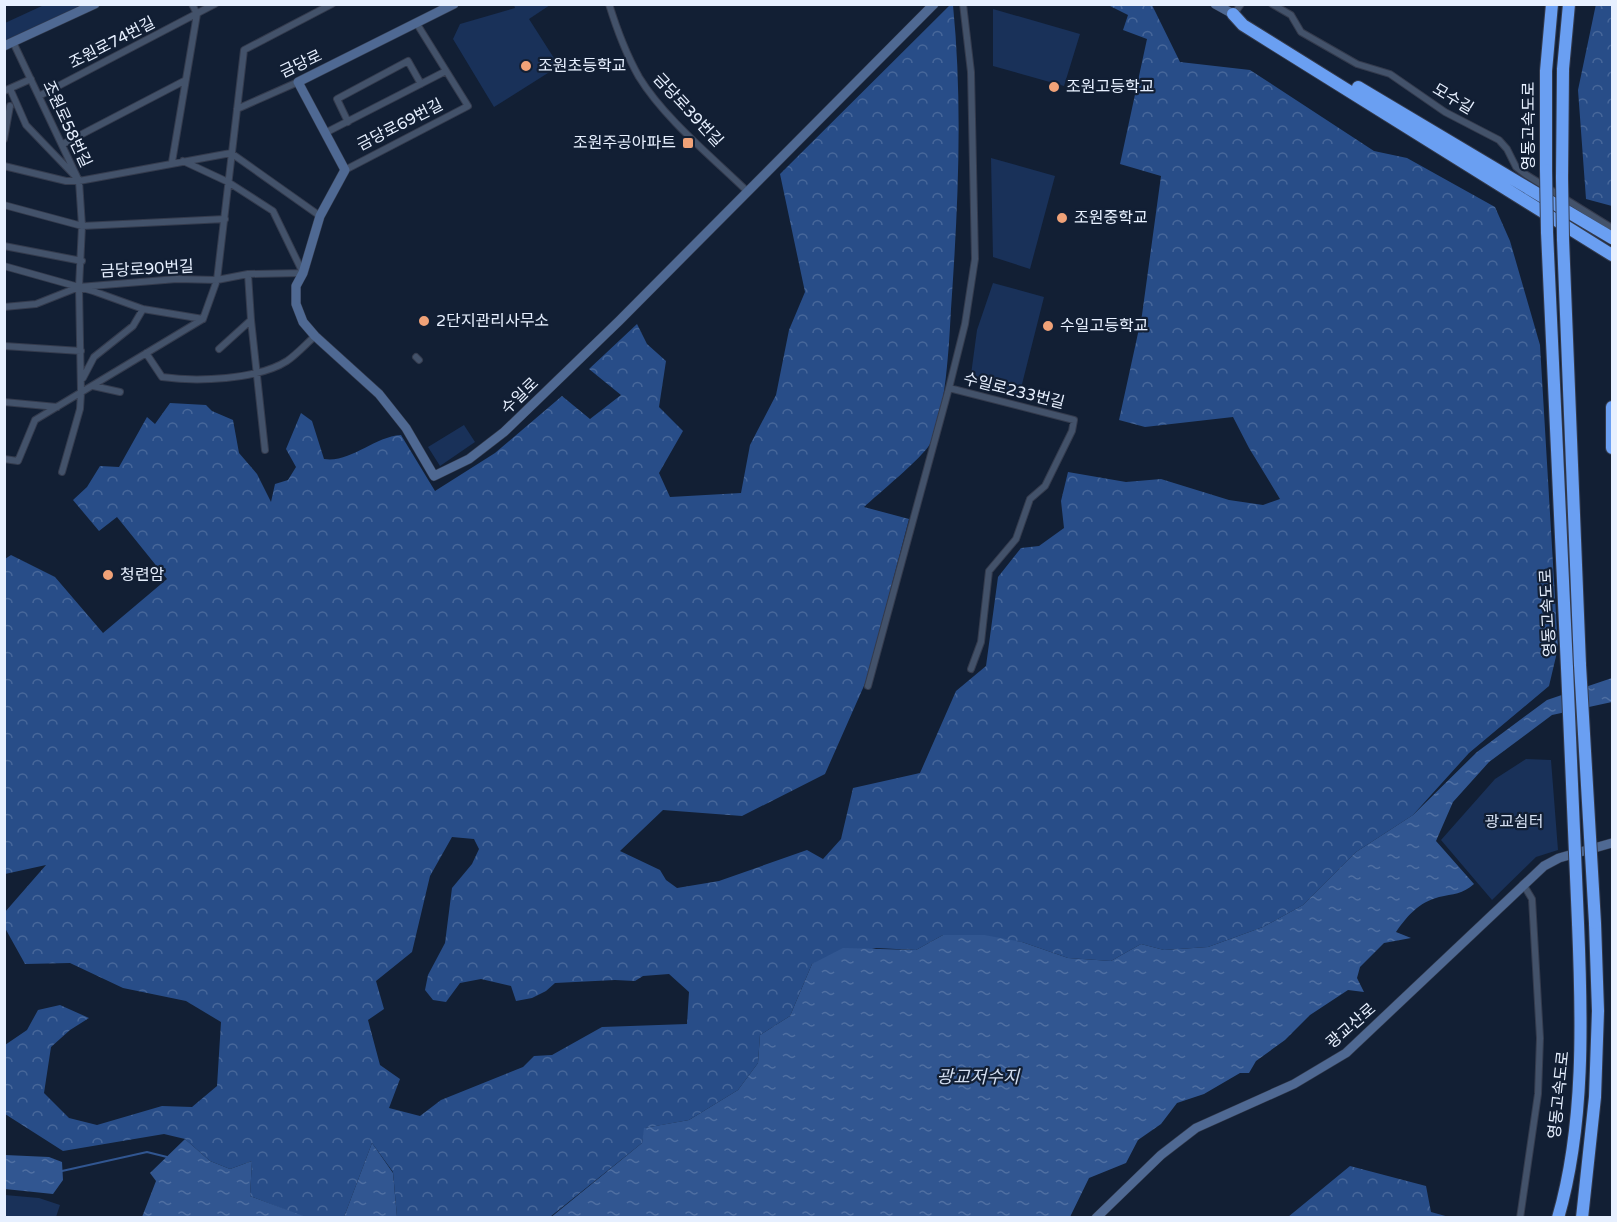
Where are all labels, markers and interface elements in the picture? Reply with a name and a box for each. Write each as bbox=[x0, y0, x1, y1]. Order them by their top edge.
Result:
street label: 조원로74번길 bbox=[66, 13, 158, 73]
street label: 금당로 bbox=[277, 45, 325, 82]
place label: 조원초등학교 bbox=[538, 56, 626, 76]
marker: 조원초등학교 bbox=[519, 59, 533, 73]
street label: 금당로39번길 bbox=[649, 69, 727, 151]
street label: 조원로58번길 bbox=[38, 77, 96, 171]
place label: 조원고등학교 bbox=[1066, 77, 1154, 97]
street label: 모수길 bbox=[1429, 79, 1477, 119]
marker: 조원고등학교 bbox=[1047, 80, 1061, 94]
street label: 영동고속도로 bbox=[1519, 82, 1539, 170]
street label: 금당로69번길 bbox=[354, 95, 446, 155]
place label: 조원주공아파트 bbox=[573, 133, 676, 153]
marker: 조원주공아파트 bbox=[681, 136, 695, 150]
place label: 조원중학교 bbox=[1074, 208, 1148, 228]
marker: 조원중학교 bbox=[1055, 211, 1069, 225]
street label: 금당로90번길 bbox=[100, 257, 194, 281]
place label: 2단지관리사무소 bbox=[436, 311, 549, 331]
marker: 2단지관리사무소 bbox=[417, 314, 431, 328]
place label: 수일고등학교 bbox=[1060, 316, 1148, 336]
marker: 수일고등학교 bbox=[1041, 319, 1055, 333]
street label: 수일로233번길 bbox=[961, 369, 1067, 413]
street label: 수일로 bbox=[497, 373, 543, 419]
place label: 청련암 bbox=[120, 565, 164, 585]
marker: 청련암 bbox=[101, 568, 115, 582]
street label: 영동고속도로 bbox=[1536, 568, 1560, 658]
park label: 광교쉼터 bbox=[1485, 812, 1543, 832]
street label: 광교산로 bbox=[1322, 999, 1380, 1053]
street label: 영동고속도로 bbox=[1544, 1050, 1574, 1140]
water label: 광교저수지 bbox=[937, 1066, 1021, 1088]

